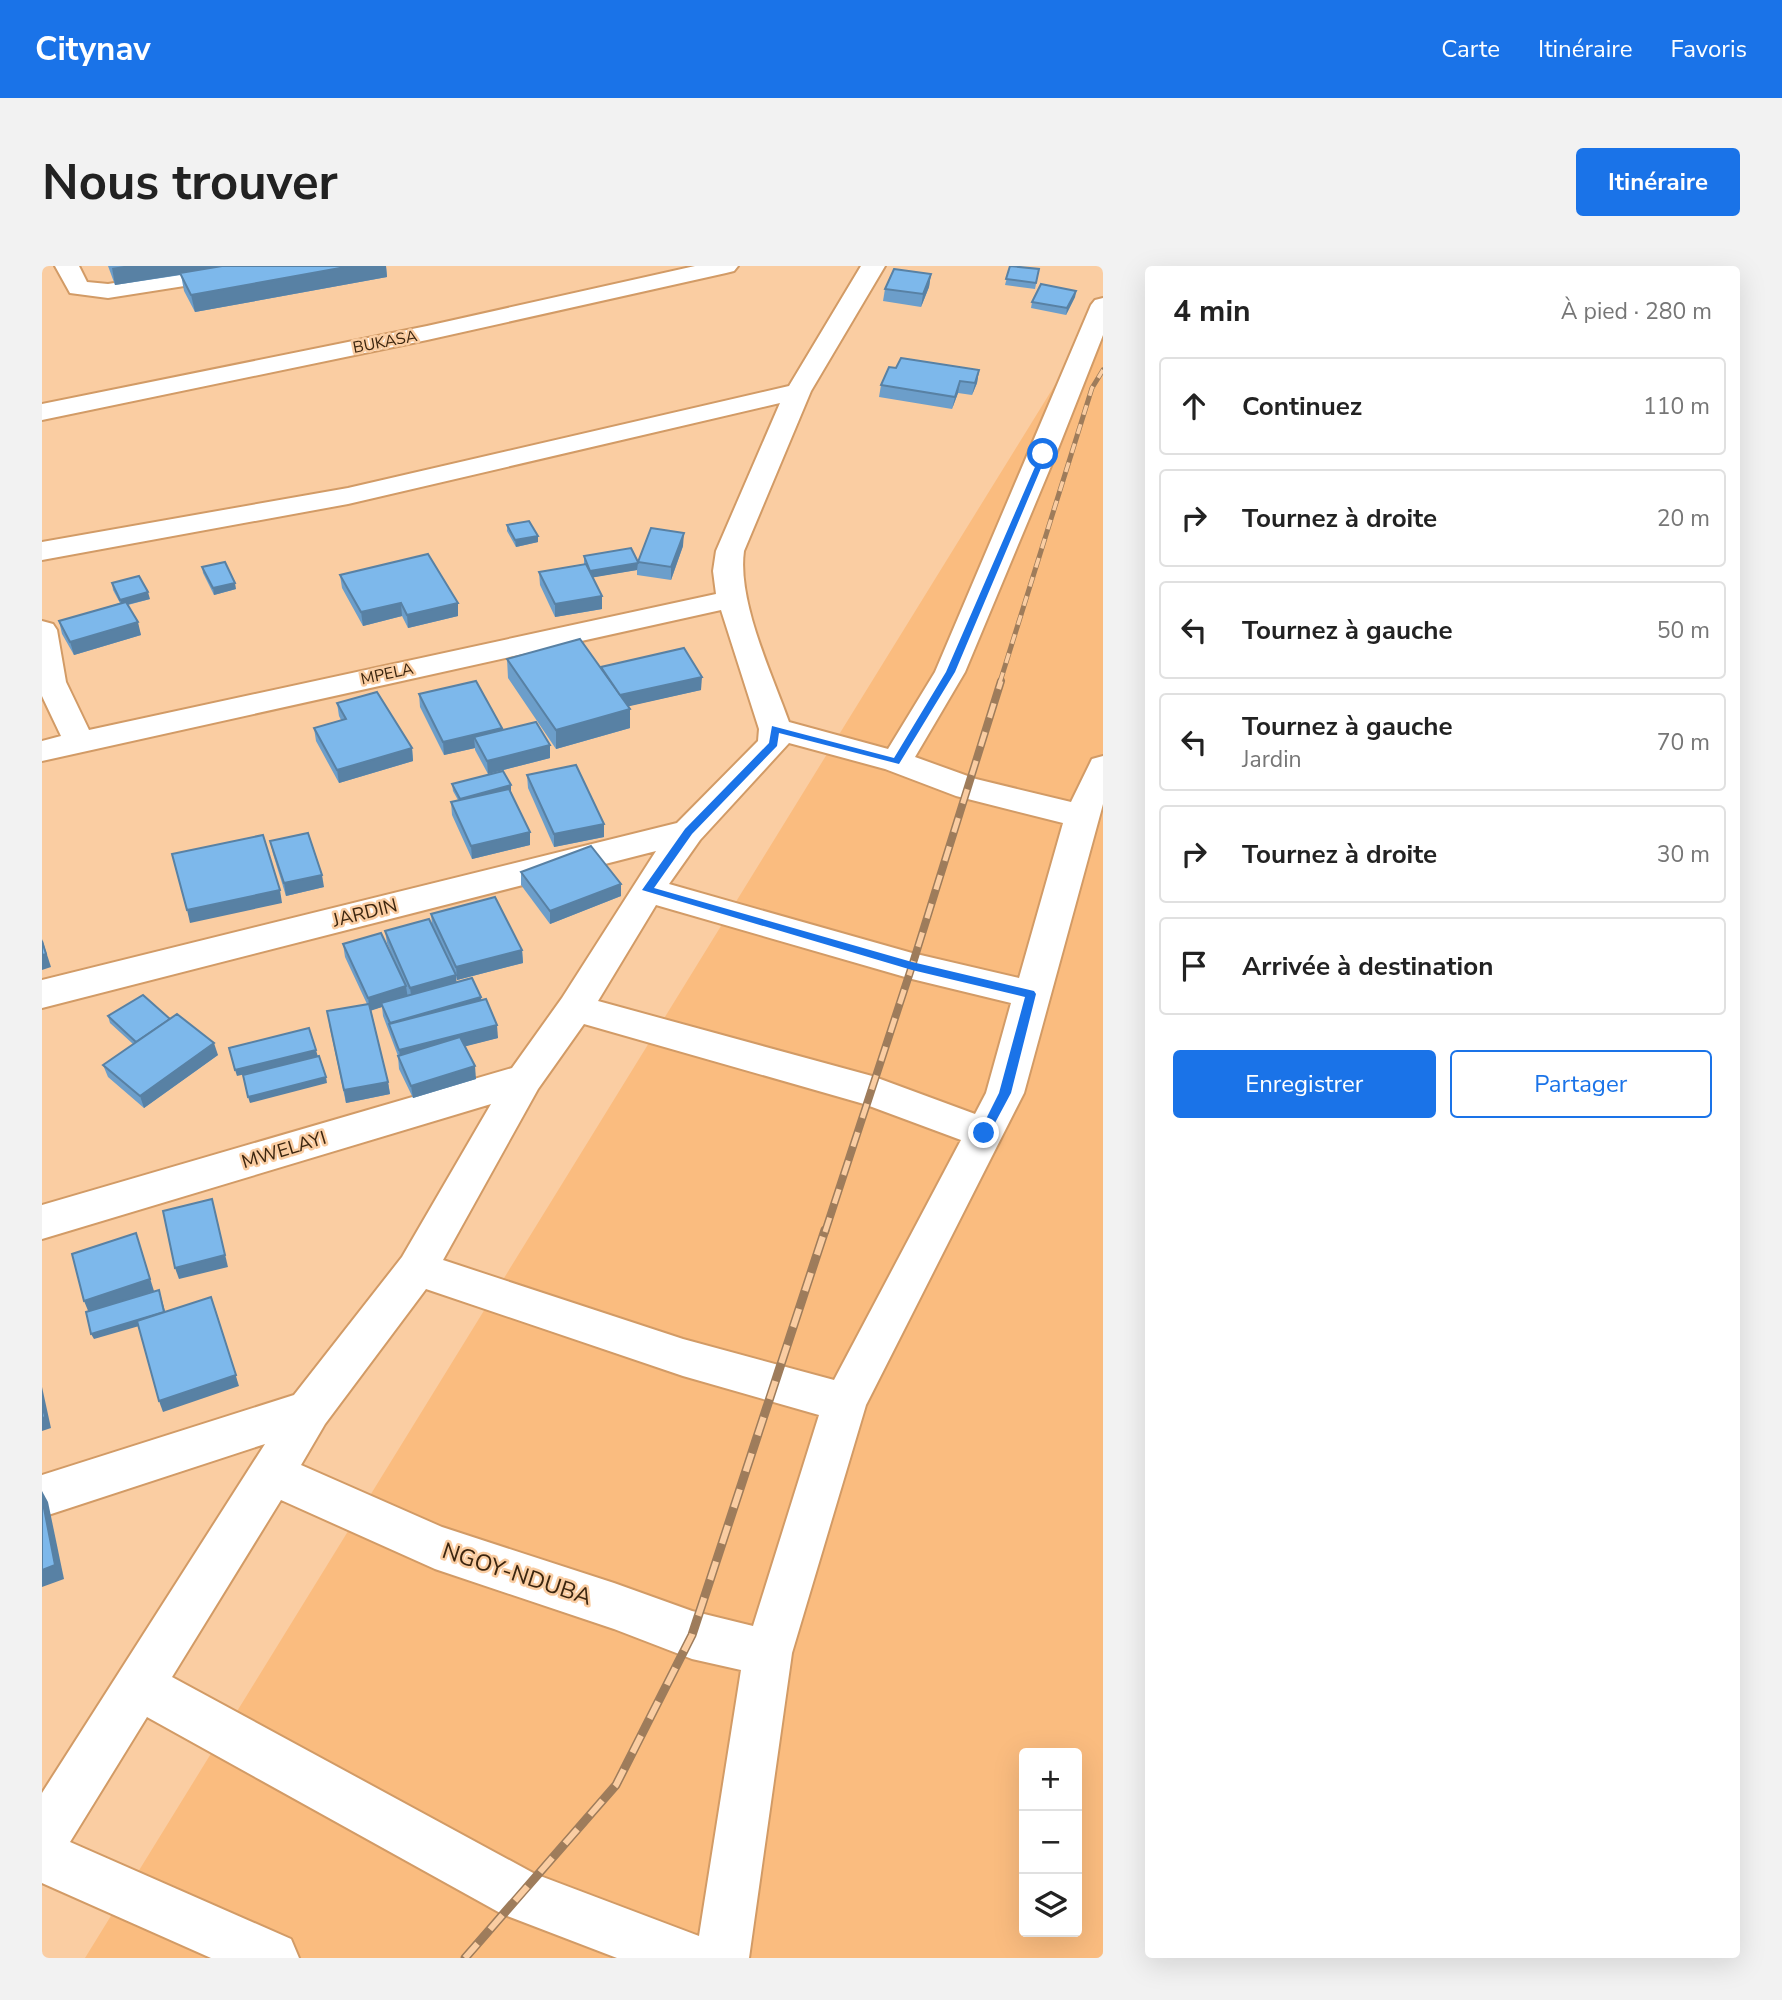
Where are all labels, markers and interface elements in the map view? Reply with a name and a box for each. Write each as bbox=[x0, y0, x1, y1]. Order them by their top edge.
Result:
text: Citynav bbox=[35, 27, 151, 72]
text: Carte bbox=[1441, 33, 1500, 65]
text: Itinéraire bbox=[1538, 33, 1632, 65]
text: Favoris bbox=[1670, 33, 1747, 65]
button: Itinéraire bbox=[1576, 148, 1740, 216]
text: Nous trouver bbox=[42, 149, 338, 216]
text: 4 min bbox=[1173, 291, 1251, 332]
text: À pied · 280 m bbox=[1561, 296, 1712, 327]
street label: BUKASA bbox=[351, 325, 419, 359]
icon: ahead bbox=[1175, 387, 1213, 425]
text: Continuez bbox=[1242, 389, 1362, 424]
text: 110 m bbox=[1643, 391, 1710, 422]
route start bbox=[1027, 438, 1058, 469]
icon: right bbox=[1175, 499, 1213, 537]
text: Tournez à droite bbox=[1242, 501, 1437, 536]
text: 20 m bbox=[1657, 503, 1710, 534]
icon: left bbox=[1175, 611, 1213, 649]
text: Tournez à gauche bbox=[1242, 613, 1453, 648]
text: 50 m bbox=[1657, 615, 1710, 646]
street label: MPELA bbox=[359, 658, 416, 690]
text: Tournez à gauche bbox=[1242, 709, 1453, 744]
icon: left bbox=[1175, 723, 1213, 761]
text: 70 m bbox=[1657, 727, 1710, 758]
text: Jardin bbox=[1242, 744, 1302, 775]
icon: right bbox=[1175, 835, 1213, 873]
text: Tournez à droite bbox=[1242, 837, 1437, 872]
text: 30 m bbox=[1657, 839, 1710, 870]
street label: JARDIN bbox=[329, 892, 400, 934]
icon: arrive bbox=[1175, 947, 1213, 985]
text: Arrivée à destination bbox=[1242, 949, 1493, 984]
button: Enregistrer bbox=[1173, 1050, 1436, 1118]
button: Partager bbox=[1450, 1050, 1712, 1118]
route end bbox=[968, 1117, 999, 1148]
street label: MWELAYI bbox=[238, 1125, 330, 1175]
street label: NGOY-NDUBA bbox=[438, 1535, 596, 1613]
map controls bbox=[1019, 1748, 1082, 1937]
button: + bbox=[1019, 1748, 1082, 1811]
button: − bbox=[1019, 1811, 1082, 1874]
button: layers bbox=[1019, 1874, 1082, 1937]

